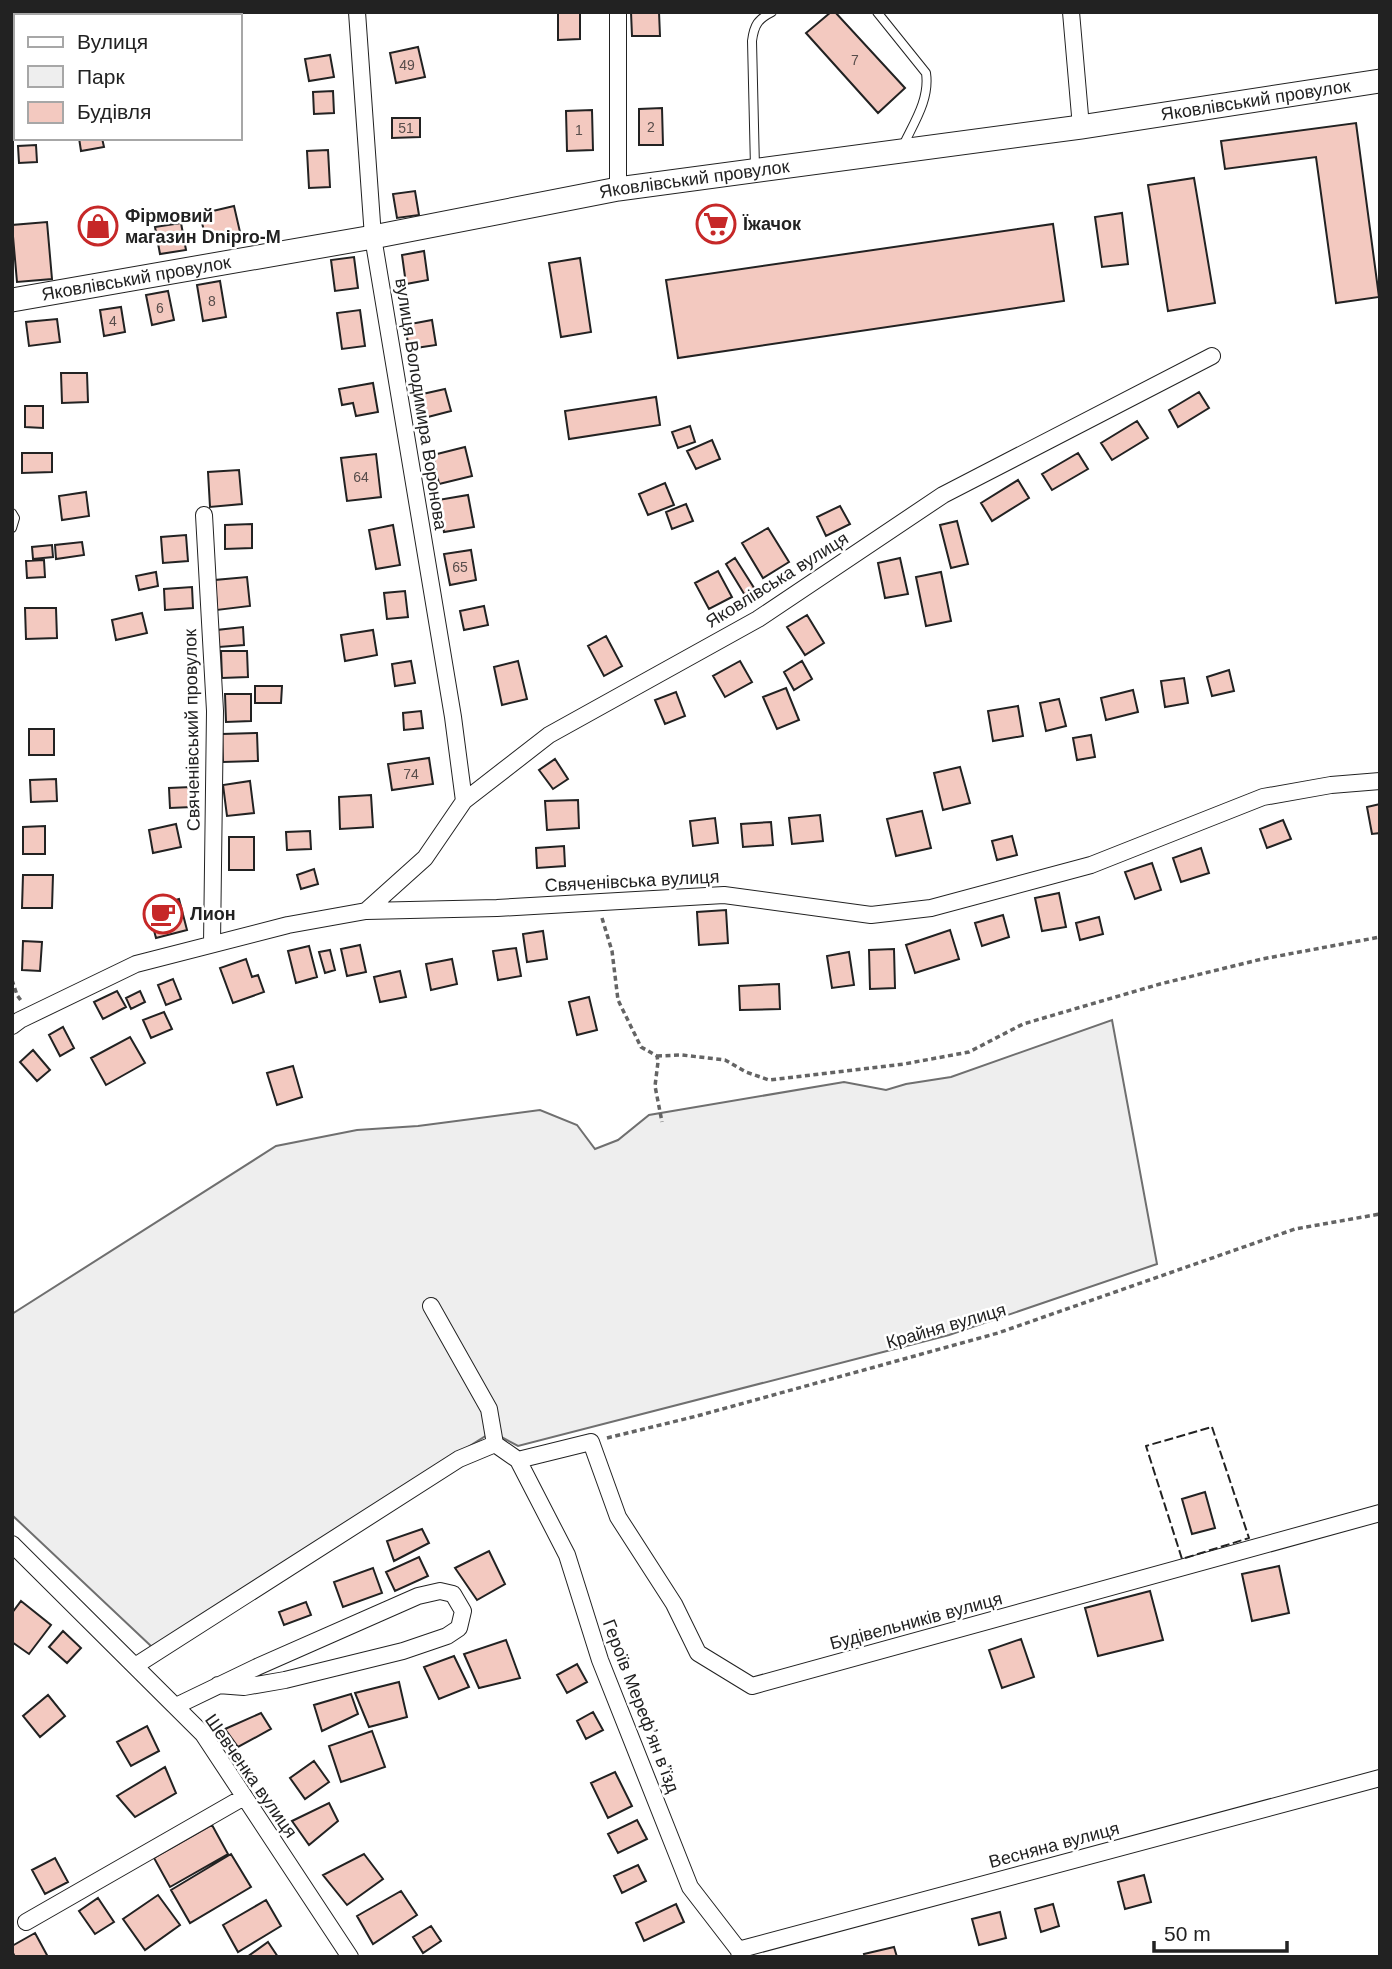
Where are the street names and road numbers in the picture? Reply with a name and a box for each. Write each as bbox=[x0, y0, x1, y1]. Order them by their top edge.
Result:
street label: Яковлівський провулок bbox=[1159, 76, 1352, 125]
street label: Яковлівський провулок bbox=[597, 156, 791, 202]
street label: Яковлівський провулок bbox=[40, 252, 232, 305]
street label: вулиця Володимира Воронова bbox=[391, 277, 451, 532]
street label: Яковлівська вулиця bbox=[702, 528, 852, 632]
street label: Свяченівський провулок bbox=[180, 629, 204, 831]
street label: Свяченівська вулиця bbox=[544, 866, 720, 896]
street label: Крайня вулиця bbox=[884, 1299, 1008, 1353]
street label: Будівельників вулиця bbox=[828, 1588, 1004, 1654]
street label: Героїв Мерефʼян вʼїзд bbox=[599, 1617, 683, 1796]
street label: Шевченка вулиця bbox=[201, 1710, 301, 1842]
street label: Весняна вулиця bbox=[987, 1818, 1121, 1872]

